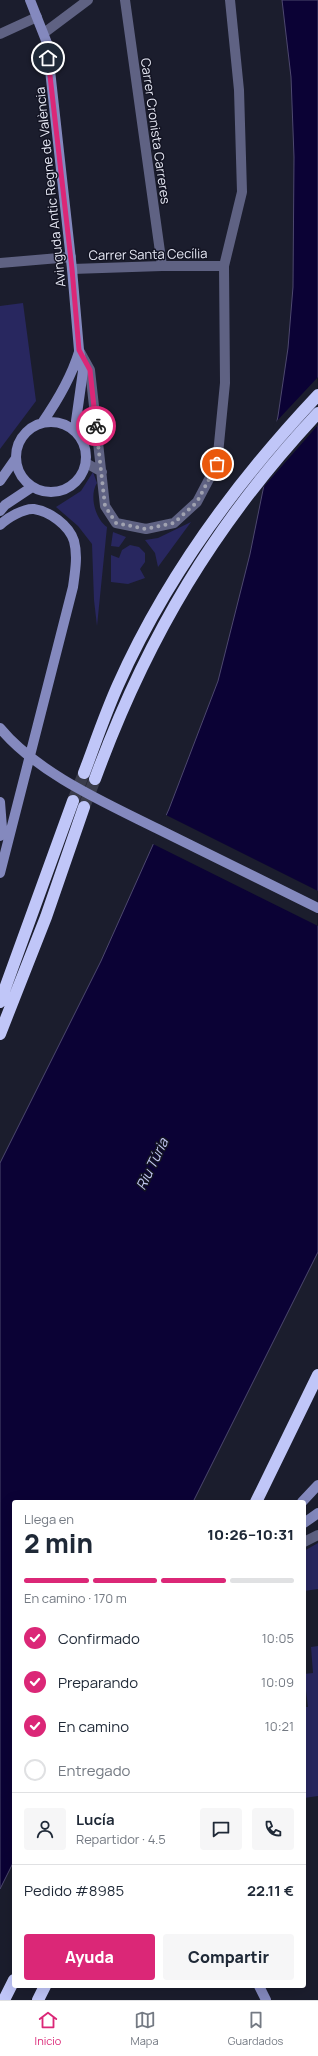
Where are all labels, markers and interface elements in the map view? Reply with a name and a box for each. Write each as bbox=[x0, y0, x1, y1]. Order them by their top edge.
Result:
pin bbox=[31, 41, 65, 75]
icon: home bbox=[37, 47, 59, 69]
street label: Carrer Cronista Carreres bbox=[137, 57, 175, 205]
street label: Avinguda Antic Regne de València bbox=[31, 86, 69, 288]
street label: Carrer Santa Cecília bbox=[88, 244, 208, 264]
courier bbox=[76, 406, 116, 446]
icon: bike bbox=[85, 415, 107, 437]
pin bbox=[200, 447, 234, 481]
icon: bag bbox=[206, 453, 228, 475]
water label: Riu Túria bbox=[131, 1134, 173, 1193]
text: Llega en bbox=[24, 1510, 74, 1528]
text: 10:26–10:31 bbox=[207, 1524, 294, 1545]
text: 2 min bbox=[24, 1525, 93, 1561]
text: En camino · 170 m bbox=[24, 1589, 127, 1607]
icon: check bbox=[24, 1627, 46, 1649]
text: Confirmado bbox=[58, 1628, 140, 1649]
text: 10:05 bbox=[262, 1629, 294, 1647]
icon: check bbox=[24, 1671, 46, 1693]
text: Preparando bbox=[58, 1672, 138, 1693]
text: 10:09 bbox=[261, 1673, 294, 1691]
icon: check bbox=[24, 1715, 46, 1737]
text: En camino bbox=[58, 1716, 129, 1737]
text: 10:21 bbox=[265, 1717, 294, 1735]
text: Entregado bbox=[58, 1760, 130, 1781]
button: person bbox=[24, 1808, 66, 1850]
button: chat bbox=[200, 1808, 242, 1850]
button: phone bbox=[252, 1808, 294, 1850]
text: Lucía bbox=[76, 1809, 115, 1830]
text: Repartidor · 4.5 bbox=[76, 1830, 166, 1848]
text: Pedido #8985 bbox=[24, 1880, 124, 1901]
text: 22.11 € bbox=[247, 1880, 294, 1901]
button: Ayuda bbox=[24, 1934, 155, 1980]
button: Compartir bbox=[163, 1934, 294, 1980]
tab: Inicio bbox=[35, 2009, 61, 2048]
tab: Mapa bbox=[131, 2009, 159, 2048]
tab: Guardados bbox=[228, 2009, 283, 2048]

